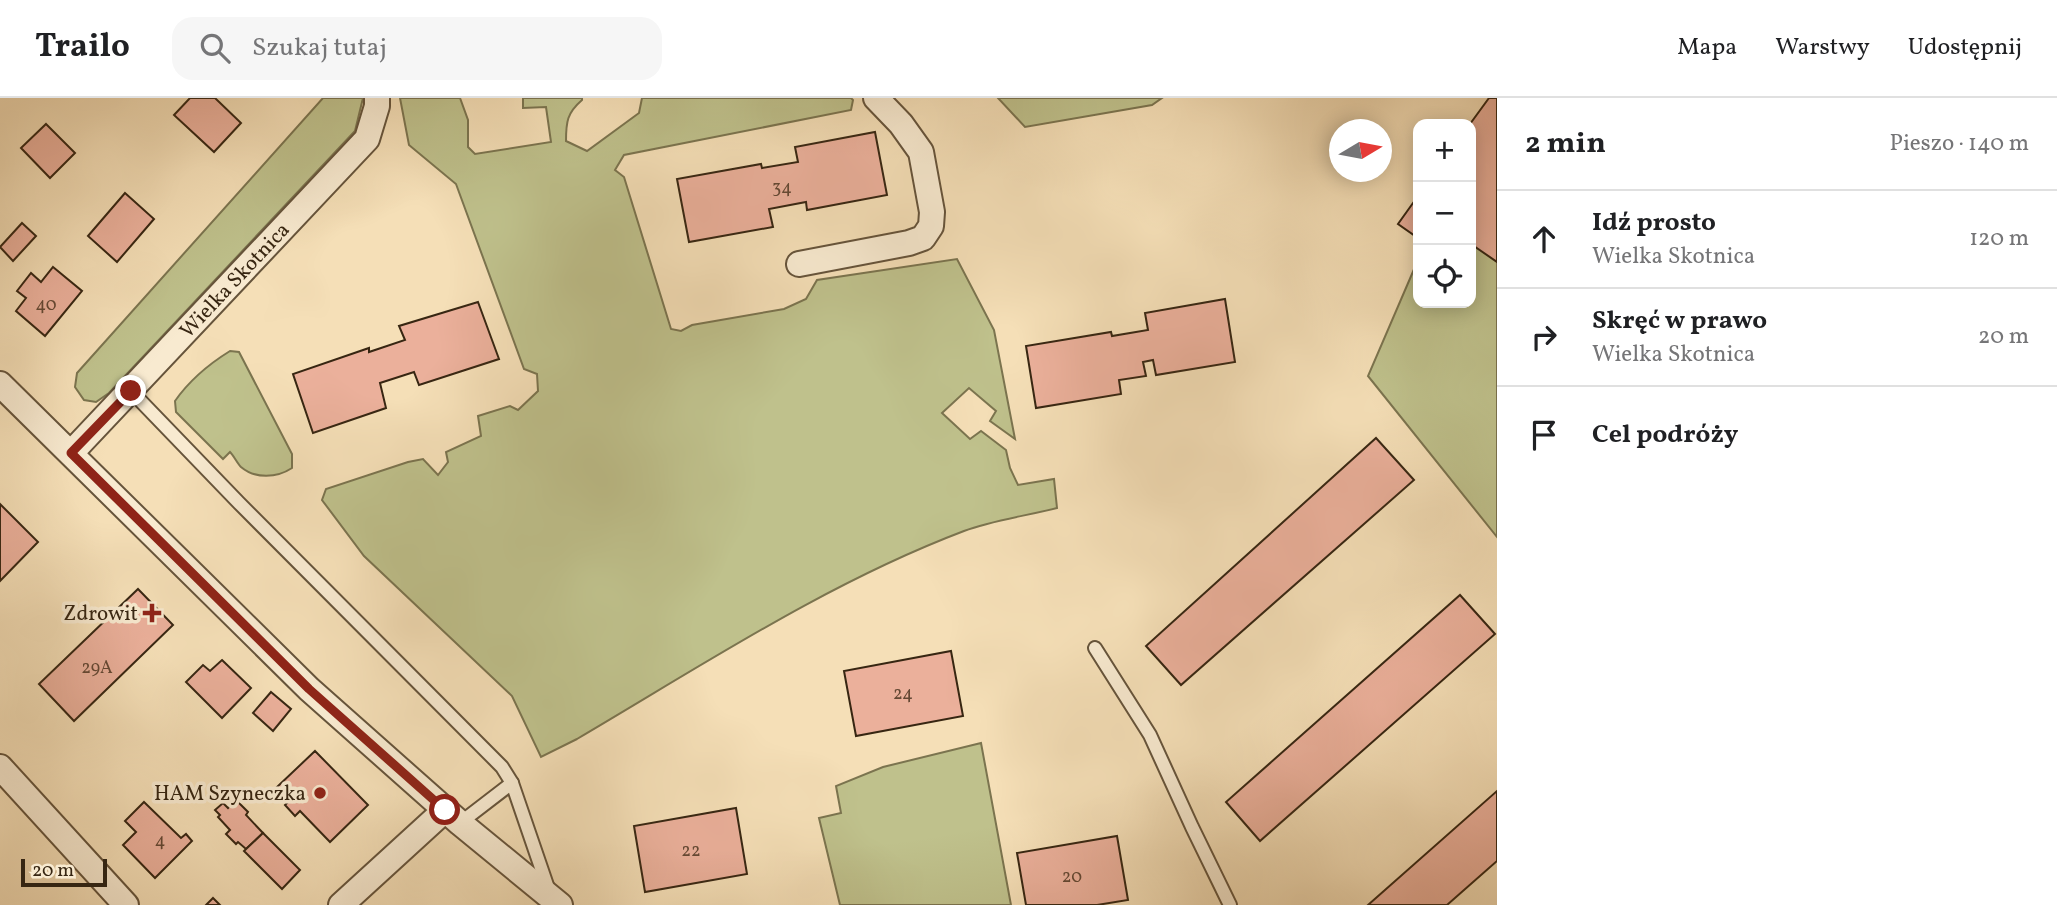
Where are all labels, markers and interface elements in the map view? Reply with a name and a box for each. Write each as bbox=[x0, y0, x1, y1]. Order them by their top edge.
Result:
search box bbox=[172, 17, 662, 80]
text: Trailo bbox=[35, 25, 130, 71]
icon: search bbox=[196, 29, 234, 67]
text: Szukaj tutaj bbox=[252, 30, 387, 66]
text: Mapa bbox=[1677, 31, 1737, 65]
text: Warstwy bbox=[1775, 31, 1870, 65]
text: Udostępnij bbox=[1908, 31, 2022, 65]
north arrow bbox=[1329, 119, 1392, 182]
map controls bbox=[1413, 119, 1476, 308]
button: + bbox=[1413, 119, 1476, 182]
text: 2 min bbox=[1525, 123, 1606, 165]
text: Pieszo · 140 m bbox=[1890, 128, 2029, 160]
house number: 34 bbox=[772, 176, 792, 201]
button: − bbox=[1413, 182, 1476, 245]
text: Idź prosto bbox=[1592, 205, 1716, 241]
street label: Wielka Skotnica bbox=[174, 217, 297, 345]
icon: ahead bbox=[1525, 220, 1563, 258]
text: 120 m bbox=[1969, 223, 2029, 255]
text: Wielka Skotnica bbox=[1592, 241, 1755, 273]
button: locate bbox=[1413, 245, 1476, 308]
house number: 40 bbox=[35, 293, 57, 318]
text: Skręć w prawo bbox=[1592, 303, 1767, 339]
icon: right bbox=[1525, 318, 1563, 356]
text: 20 m bbox=[1978, 321, 2029, 353]
text: Wielka Skotnica bbox=[1592, 339, 1755, 371]
route end bbox=[115, 375, 146, 406]
icon: arrive bbox=[1525, 416, 1563, 454]
text: Cel podróży bbox=[1592, 417, 1738, 453]
place label: Zdrowit bbox=[63, 600, 138, 629]
marker: Zdrowit bbox=[144, 605, 160, 621]
house number: 29A bbox=[81, 656, 113, 681]
house number: 24 bbox=[893, 682, 913, 707]
place label: HAM Szyneczka bbox=[154, 780, 306, 809]
marker: HAM Szyneczka bbox=[312, 785, 328, 801]
route start bbox=[429, 794, 460, 825]
house number: 4 bbox=[155, 829, 165, 854]
house number: 22 bbox=[681, 839, 701, 864]
scale bar bbox=[21, 856, 107, 888]
text: 20 m bbox=[32, 858, 74, 884]
house number: 20 bbox=[1062, 865, 1082, 890]

